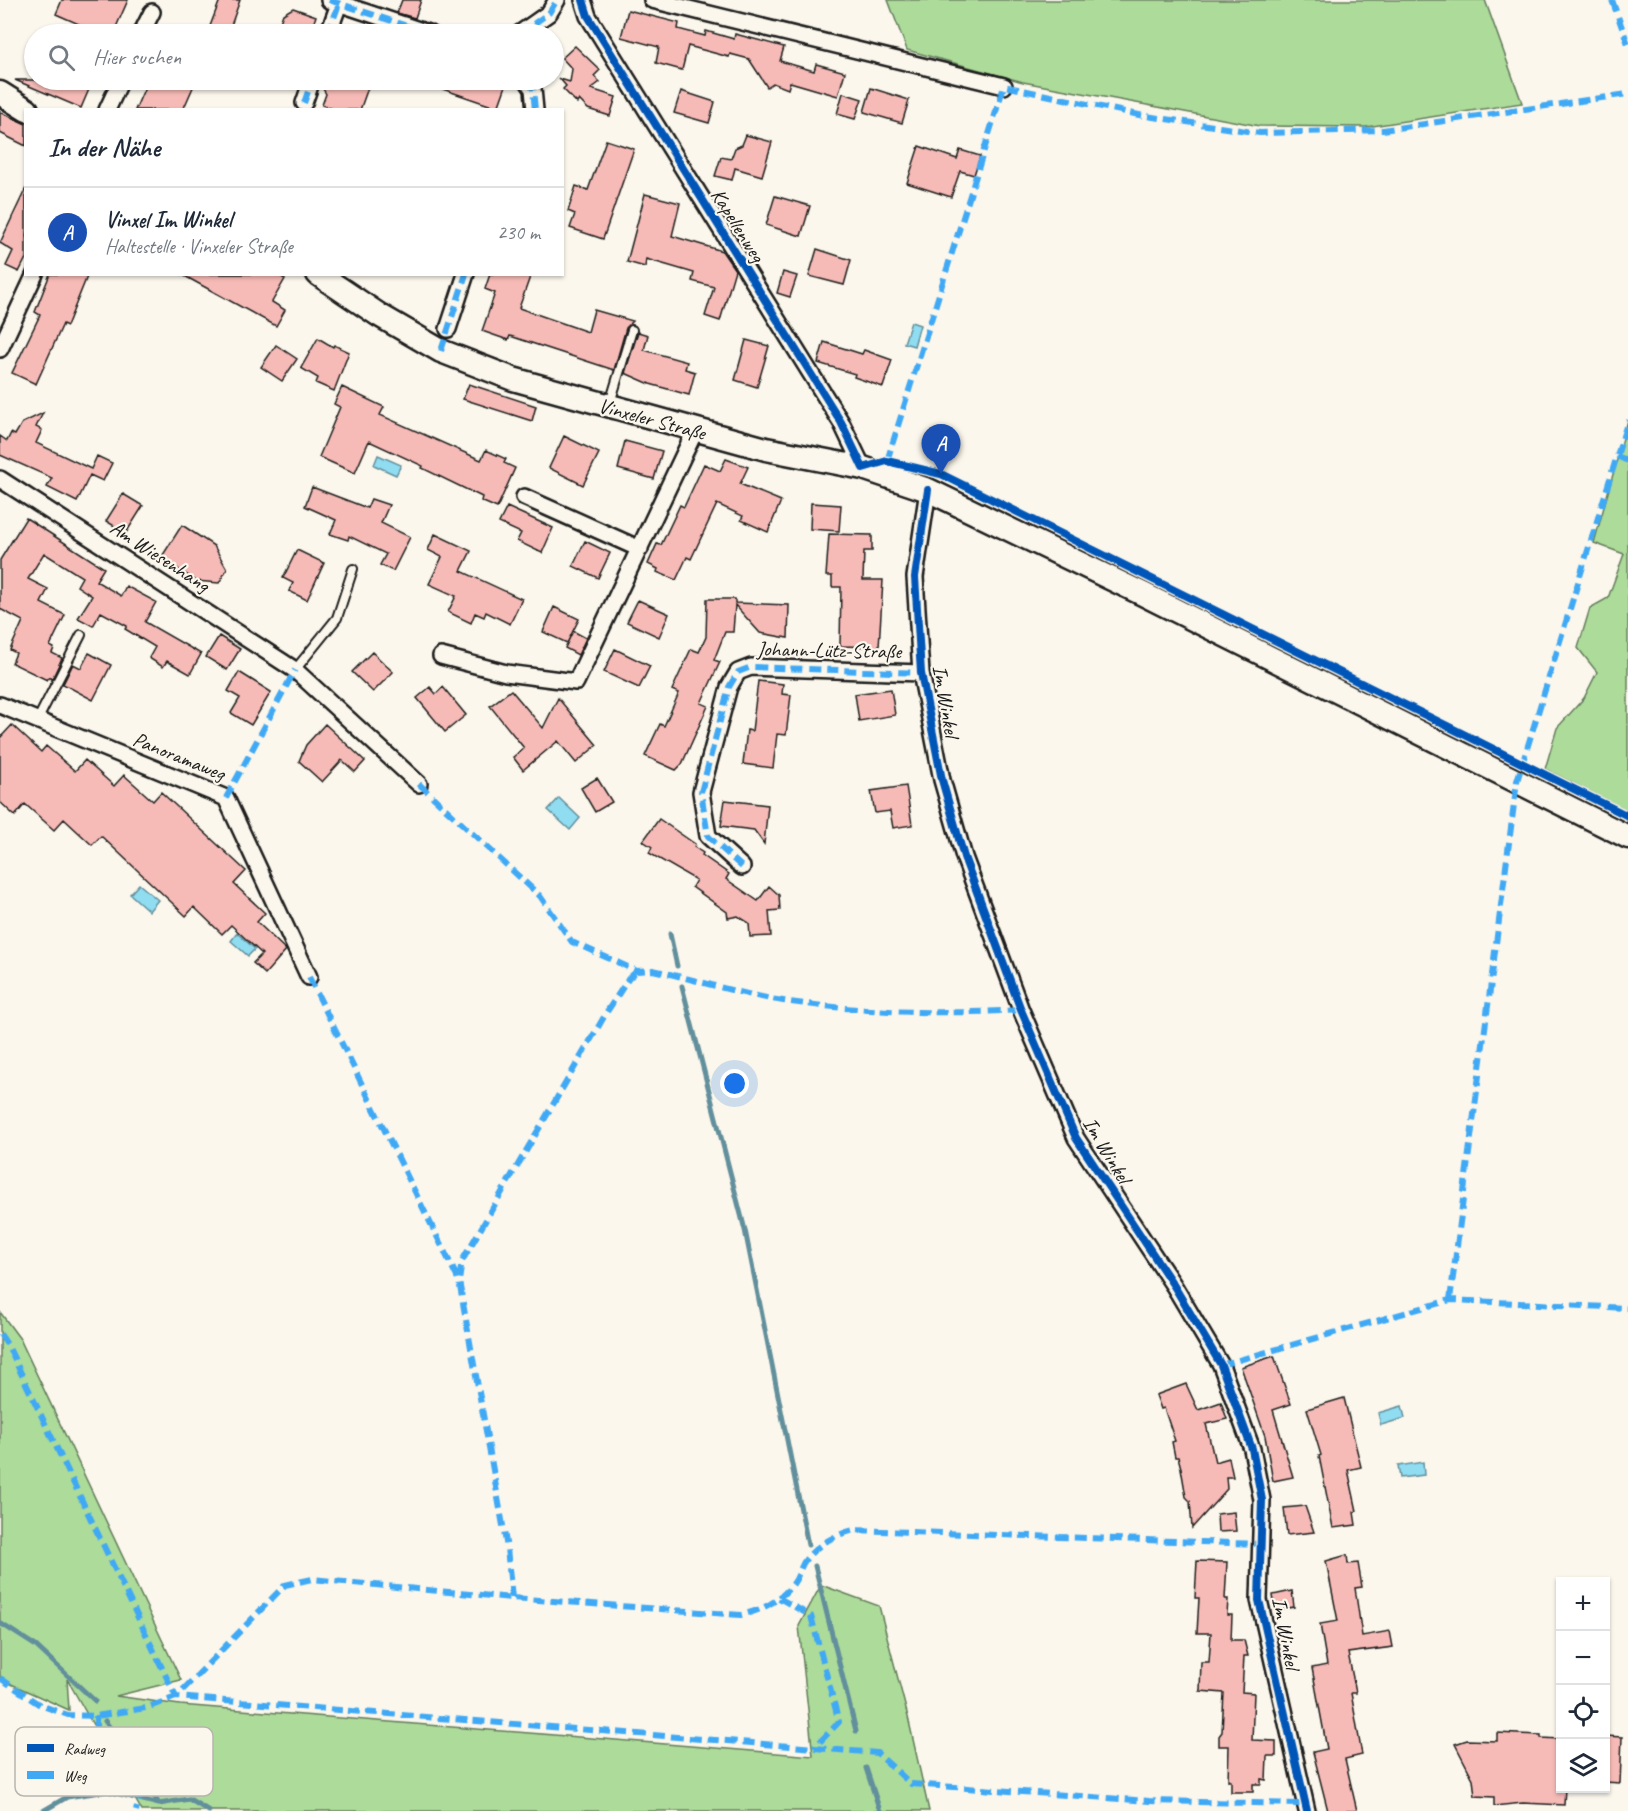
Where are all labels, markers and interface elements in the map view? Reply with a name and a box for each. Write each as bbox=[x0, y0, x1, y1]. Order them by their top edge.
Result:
search box bbox=[24, 24, 564, 90]
icon: search bbox=[45, 41, 78, 74]
text: Hier suchen bbox=[93, 43, 181, 71]
text: In der Nähe bbox=[48, 131, 160, 164]
street label: Kapellenweg bbox=[705, 183, 772, 268]
text: Vinxel Im Winkel bbox=[105, 206, 232, 234]
text: A bbox=[62, 220, 73, 245]
text: 230 m bbox=[497, 220, 540, 245]
text: Haltestelle · Vinxeler Straße bbox=[105, 234, 293, 259]
street label: Vinxeler Straße bbox=[596, 392, 710, 446]
pin: A bbox=[922, 424, 960, 474]
street label: Am Wiesenhang bbox=[105, 514, 216, 599]
street label: Johann-Lütz-Straße bbox=[756, 636, 903, 664]
street label: Im Winkel bbox=[927, 663, 966, 742]
street label: Panoramaweg bbox=[129, 726, 230, 787]
your location bbox=[720, 1069, 749, 1098]
street label: Im Winkel bbox=[1077, 1112, 1139, 1191]
map controls bbox=[1556, 1577, 1610, 1793]
button: + bbox=[1556, 1577, 1610, 1631]
street label: Im Winkel bbox=[1266, 1595, 1306, 1674]
button: − bbox=[1556, 1631, 1610, 1685]
button: locate bbox=[1556, 1685, 1610, 1739]
legend bbox=[15, 1727, 213, 1796]
text: Radweg bbox=[64, 1739, 106, 1759]
button: layers bbox=[1556, 1739, 1610, 1793]
text: Weg bbox=[64, 1766, 88, 1786]

